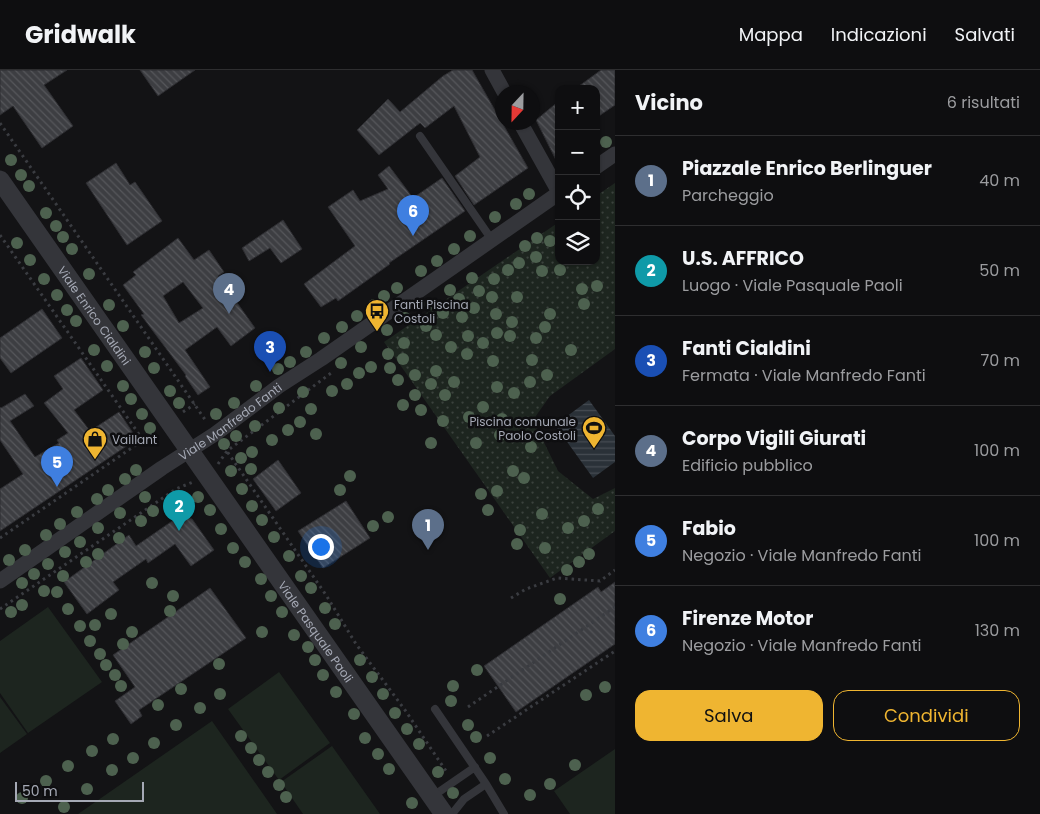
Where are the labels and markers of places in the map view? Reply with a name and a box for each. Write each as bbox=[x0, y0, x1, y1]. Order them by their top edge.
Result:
pin: 6 bbox=[397, 195, 429, 236]
pin: 4 bbox=[213, 273, 245, 314]
place label: Fanti Piscina Costoli bbox=[394, 296, 469, 327]
bus stop icon: Fanti Piscina Costoli bbox=[364, 298, 390, 332]
pin: 3 bbox=[254, 331, 286, 372]
place label: Piscina comunale Paolo Costoli bbox=[469, 413, 576, 444]
sports icon: Piscina comunale Paolo Costoli bbox=[581, 415, 607, 449]
shop icon: Vaillant bbox=[82, 426, 108, 460]
place label: Vaillant bbox=[112, 431, 157, 448]
pin: 5 bbox=[41, 446, 73, 487]
pin: 2 bbox=[163, 490, 195, 531]
pin: 1 bbox=[412, 509, 444, 550]

